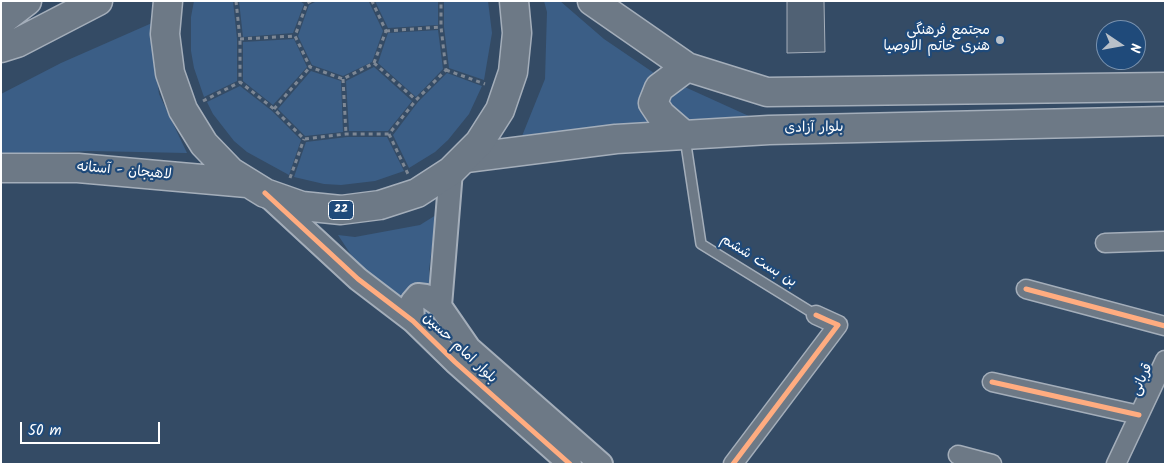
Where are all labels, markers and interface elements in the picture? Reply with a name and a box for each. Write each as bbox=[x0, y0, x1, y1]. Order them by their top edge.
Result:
north arrow bbox=[1096, 20, 1146, 70]
place label: مجتمع فرهنگی هنری خاتم الاوصیا bbox=[884, 24, 990, 56]
marker: مجتمع فرهنگی هنری خاتم الاوصیا bbox=[994, 34, 1006, 46]
text: N bbox=[1123, 41, 1146, 55]
street label: بلوار آزادی bbox=[784, 120, 844, 138]
street label: لاهیجان - آستانه bbox=[76, 159, 172, 185]
road number: 22 bbox=[328, 200, 354, 220]
street label: بن بست ششم bbox=[717, 232, 799, 292]
street label: بلوار امام حسین bbox=[418, 310, 500, 388]
street label: قربانی bbox=[1128, 361, 1158, 399]
scale bar bbox=[22, 412, 162, 444]
text: 50 m bbox=[28, 419, 62, 443]

